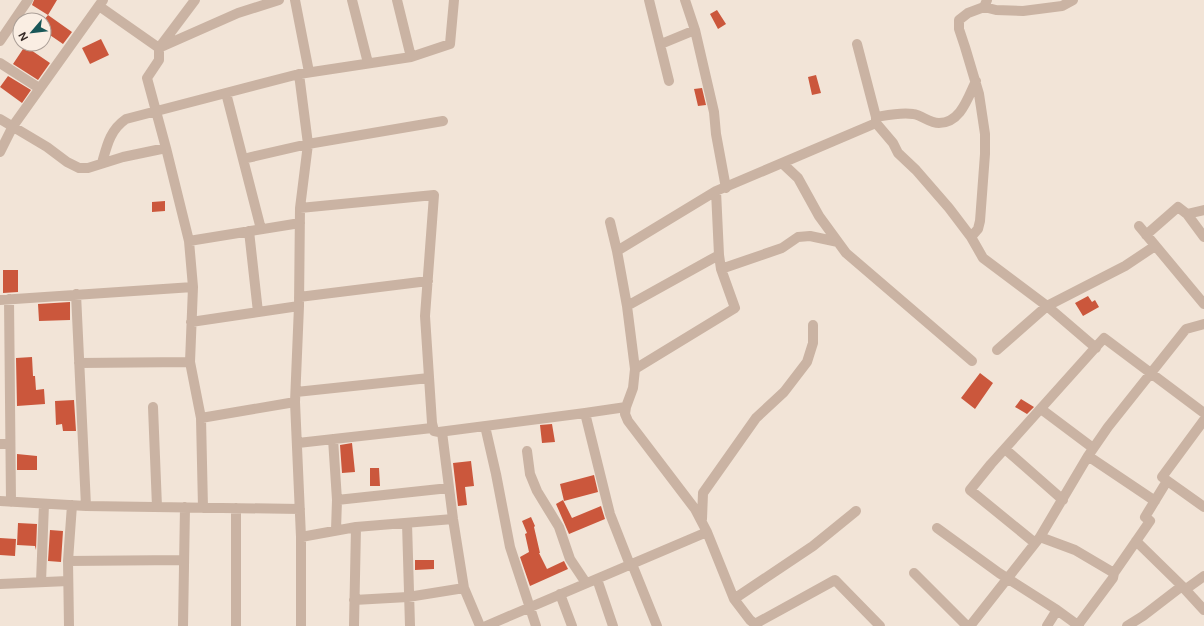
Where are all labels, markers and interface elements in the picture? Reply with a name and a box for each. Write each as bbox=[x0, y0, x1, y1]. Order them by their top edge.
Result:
north arrow bbox=[12, 12, 52, 52]
text: N bbox=[15, 30, 31, 44]

